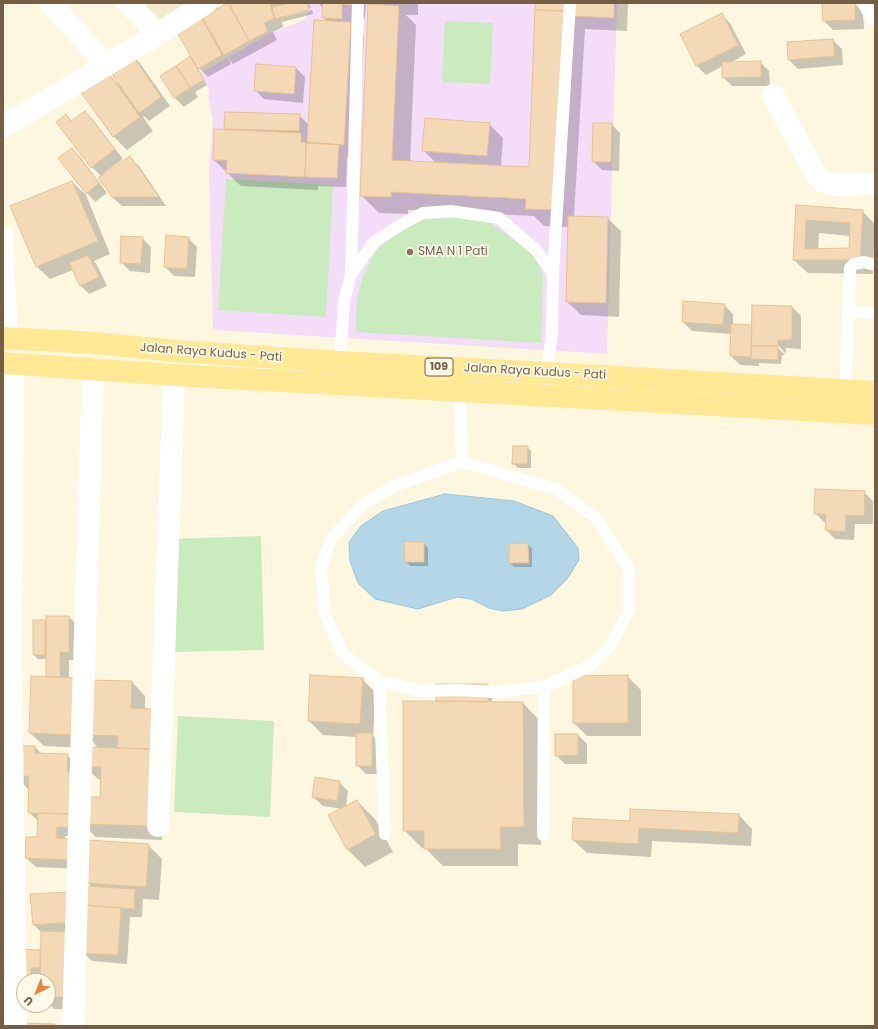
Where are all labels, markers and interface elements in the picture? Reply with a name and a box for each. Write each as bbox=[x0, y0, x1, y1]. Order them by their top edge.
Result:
place label: SMA N 1 Pati bbox=[418, 245, 488, 259]
marker: SMA N 1 Pati bbox=[405, 247, 415, 257]
street label: Jalan Raya Kudus - Pati bbox=[140, 341, 282, 365]
road number: 109 bbox=[425, 358, 453, 376]
street label: Jalan Raya Kudus - Pati bbox=[464, 361, 606, 383]
north arrow bbox=[16, 973, 56, 1013]
text: U bbox=[20, 993, 37, 1010]

